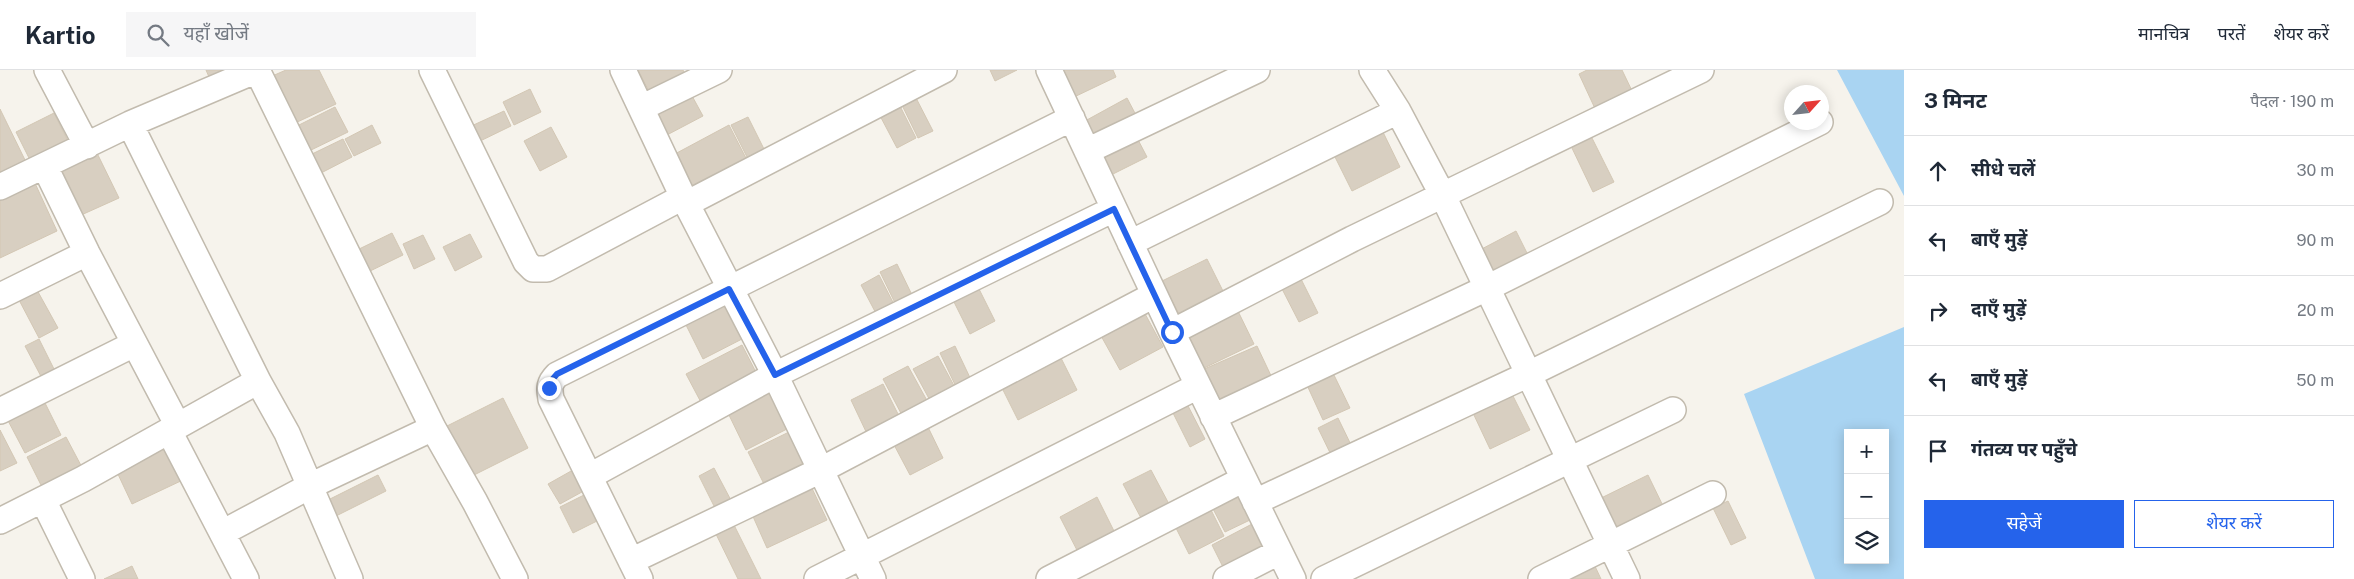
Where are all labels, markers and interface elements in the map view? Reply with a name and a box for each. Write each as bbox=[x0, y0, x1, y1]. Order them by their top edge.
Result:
search box bbox=[126, 12, 476, 57]
text: Kartio bbox=[25, 21, 96, 49]
icon: search bbox=[144, 21, 172, 49]
text: यहाँ खोजें bbox=[184, 22, 249, 44]
text: मानचित्र bbox=[2138, 23, 2190, 44]
text: परतें bbox=[2218, 23, 2245, 44]
text: शेयर करें bbox=[2273, 23, 2329, 44]
north arrow bbox=[1784, 85, 1829, 130]
text: 3 मिनट bbox=[1924, 88, 1987, 113]
text: पैदल · 190 m bbox=[2250, 92, 2334, 111]
icon: ahead bbox=[1924, 157, 1952, 185]
text: सीधे चलें bbox=[1971, 158, 2035, 180]
text: 30 m bbox=[2297, 161, 2334, 180]
icon: left bbox=[1924, 227, 1952, 255]
text: बाएँ मुड़ें bbox=[1971, 228, 2027, 250]
text: 90 m bbox=[2297, 231, 2334, 250]
icon: right bbox=[1924, 297, 1952, 325]
text: दाएँ मुड़ें bbox=[1971, 298, 2026, 320]
text: 20 m bbox=[2297, 301, 2334, 320]
route start bbox=[1161, 321, 1184, 344]
icon: left bbox=[1924, 367, 1952, 395]
text: बाएँ मुड़ें bbox=[1971, 368, 2027, 390]
text: 50 m bbox=[2296, 371, 2334, 390]
route end bbox=[538, 377, 561, 400]
map controls bbox=[1844, 429, 1889, 564]
button: + bbox=[1844, 429, 1889, 474]
icon: arrive bbox=[1924, 437, 1952, 465]
text: गंतव्य पर पहुँचे bbox=[1971, 438, 2077, 460]
button: − bbox=[1844, 474, 1889, 519]
button: सहेजें bbox=[1924, 500, 2124, 548]
button: शेयर करें bbox=[2134, 500, 2334, 548]
button: layers bbox=[1844, 519, 1889, 564]

